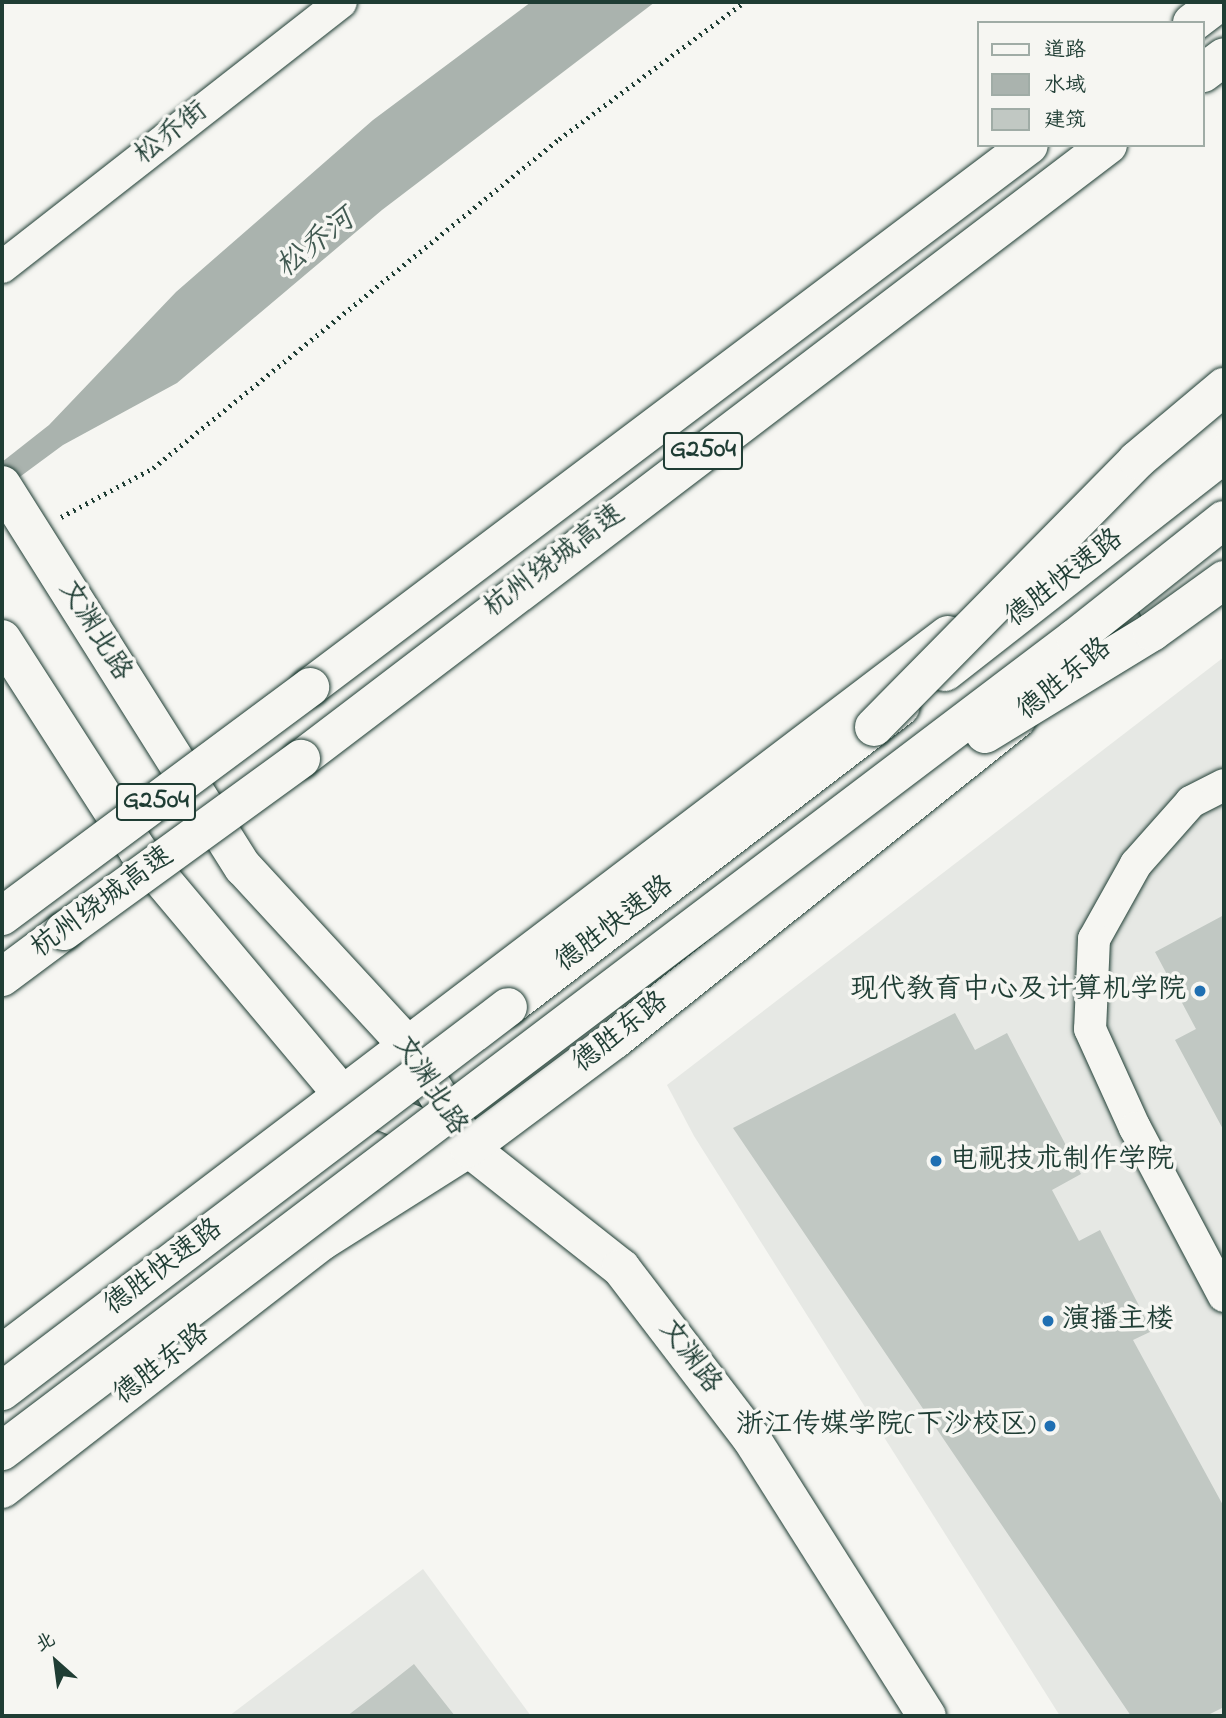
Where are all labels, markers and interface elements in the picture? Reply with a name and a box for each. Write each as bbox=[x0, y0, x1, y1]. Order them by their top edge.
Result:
legend bbox=[978, 21, 1205, 147]
text: 道路 bbox=[1044, 36, 1086, 66]
text: 水域 bbox=[1044, 71, 1086, 101]
street label: 松乔街 bbox=[129, 95, 215, 173]
text: 建筑 bbox=[1044, 106, 1086, 136]
water label: 松乔河 bbox=[269, 202, 363, 286]
road number: G2504 bbox=[663, 428, 743, 474]
street label: 杭州绕城高速 bbox=[478, 498, 632, 626]
street label: 德胜快速路 bbox=[999, 523, 1131, 635]
street label: 文渊北路 bbox=[50, 575, 138, 687]
street label: 德胜东路 bbox=[1011, 632, 1119, 728]
road number: G2504 bbox=[116, 780, 196, 824]
street label: 杭州绕城高速 bbox=[25, 840, 181, 966]
street label: 德胜快速路 bbox=[549, 869, 681, 981]
place label: 现代教育中心及计算机学院 bbox=[850, 974, 1186, 1008]
marker: 现代教育中心及计算机学院 bbox=[1192, 983, 1208, 999]
street label: 德胜东路 bbox=[567, 985, 675, 1081]
street label: 文渊北路 bbox=[384, 1030, 474, 1142]
place label: 电视技术制作学院 bbox=[950, 1144, 1174, 1178]
marker: 电视技术制作学院 bbox=[928, 1153, 944, 1169]
street label: 德胜快速路 bbox=[98, 1212, 230, 1324]
place label: 演播主楼 bbox=[1062, 1304, 1174, 1338]
street label: 文渊路 bbox=[650, 1313, 728, 1401]
marker: 演播主楼 bbox=[1040, 1313, 1056, 1329]
street label: 德胜东路 bbox=[108, 1317, 216, 1413]
place label: 浙江传媒学院(下沙校区) bbox=[736, 1409, 1036, 1443]
marker: 浙江传媒学院(下沙校区) bbox=[1042, 1418, 1058, 1434]
north arrow bbox=[21, 1627, 91, 1697]
text: 北 bbox=[31, 1627, 61, 1659]

